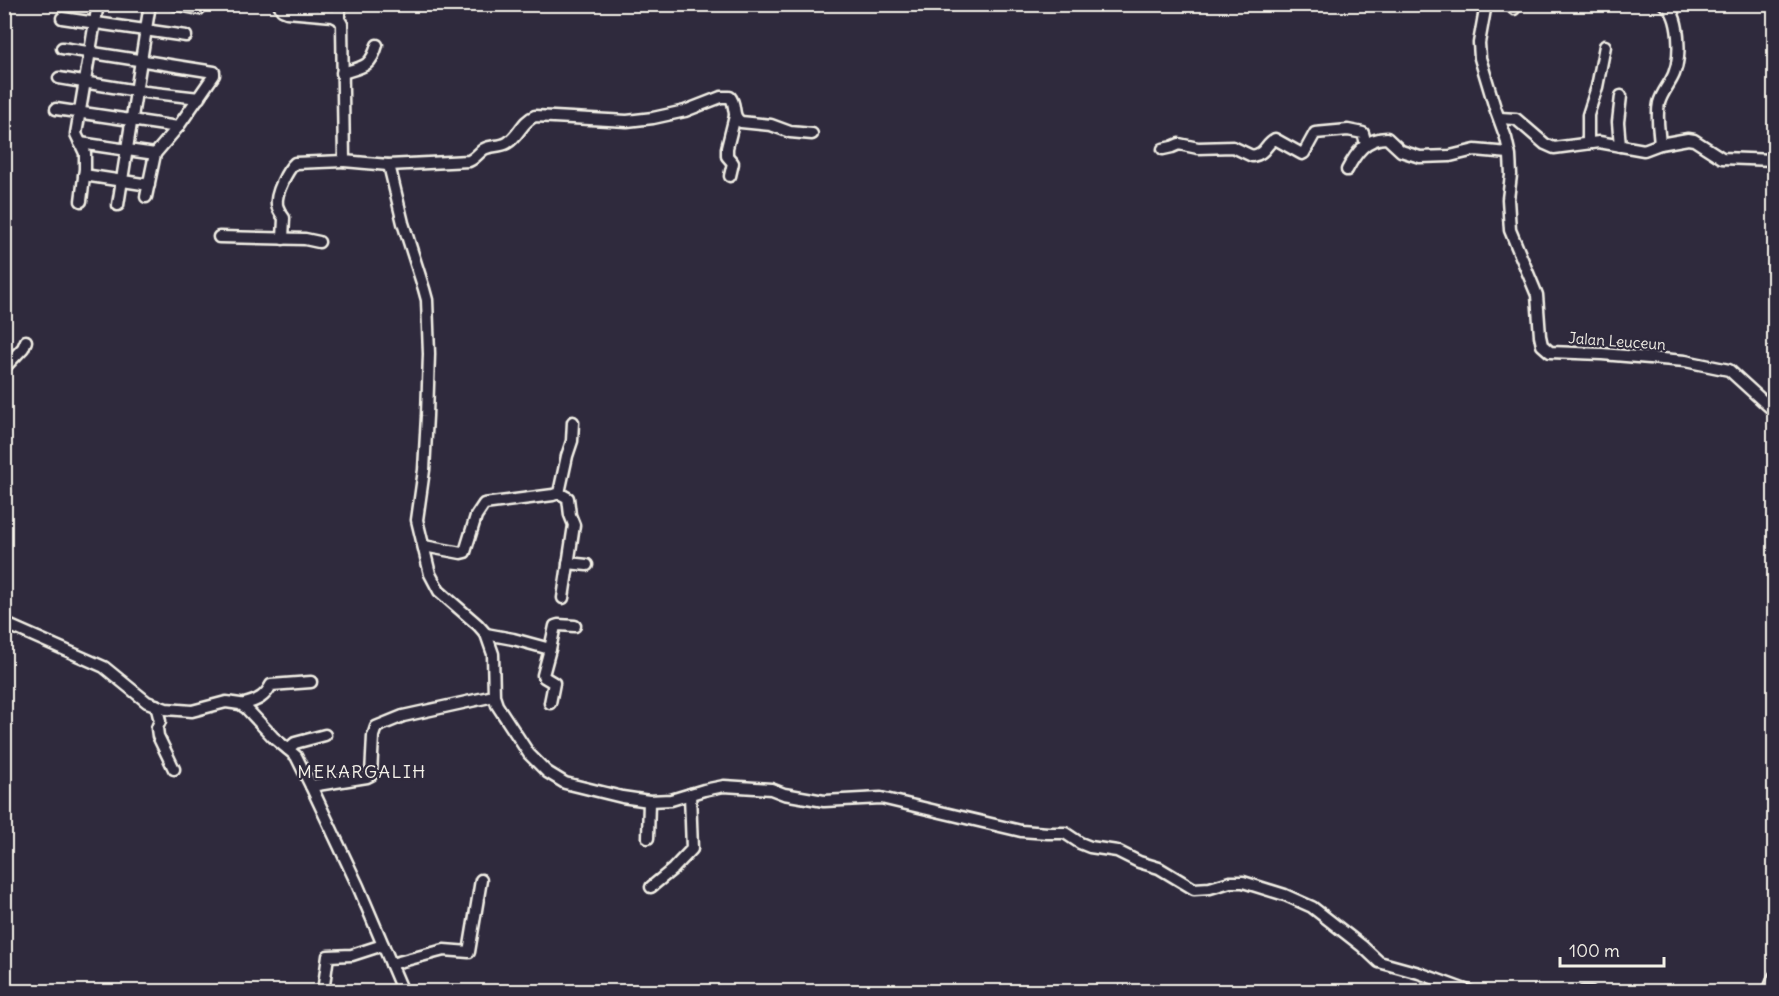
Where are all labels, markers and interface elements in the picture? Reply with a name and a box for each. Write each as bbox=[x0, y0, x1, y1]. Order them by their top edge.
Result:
street label: Jalan Leuceun bbox=[1568, 328, 1667, 354]
district label: MEKARGALIH bbox=[297, 760, 427, 783]
scale bar bbox=[1560, 930, 1664, 968]
text: 100 m bbox=[1569, 939, 1620, 962]

